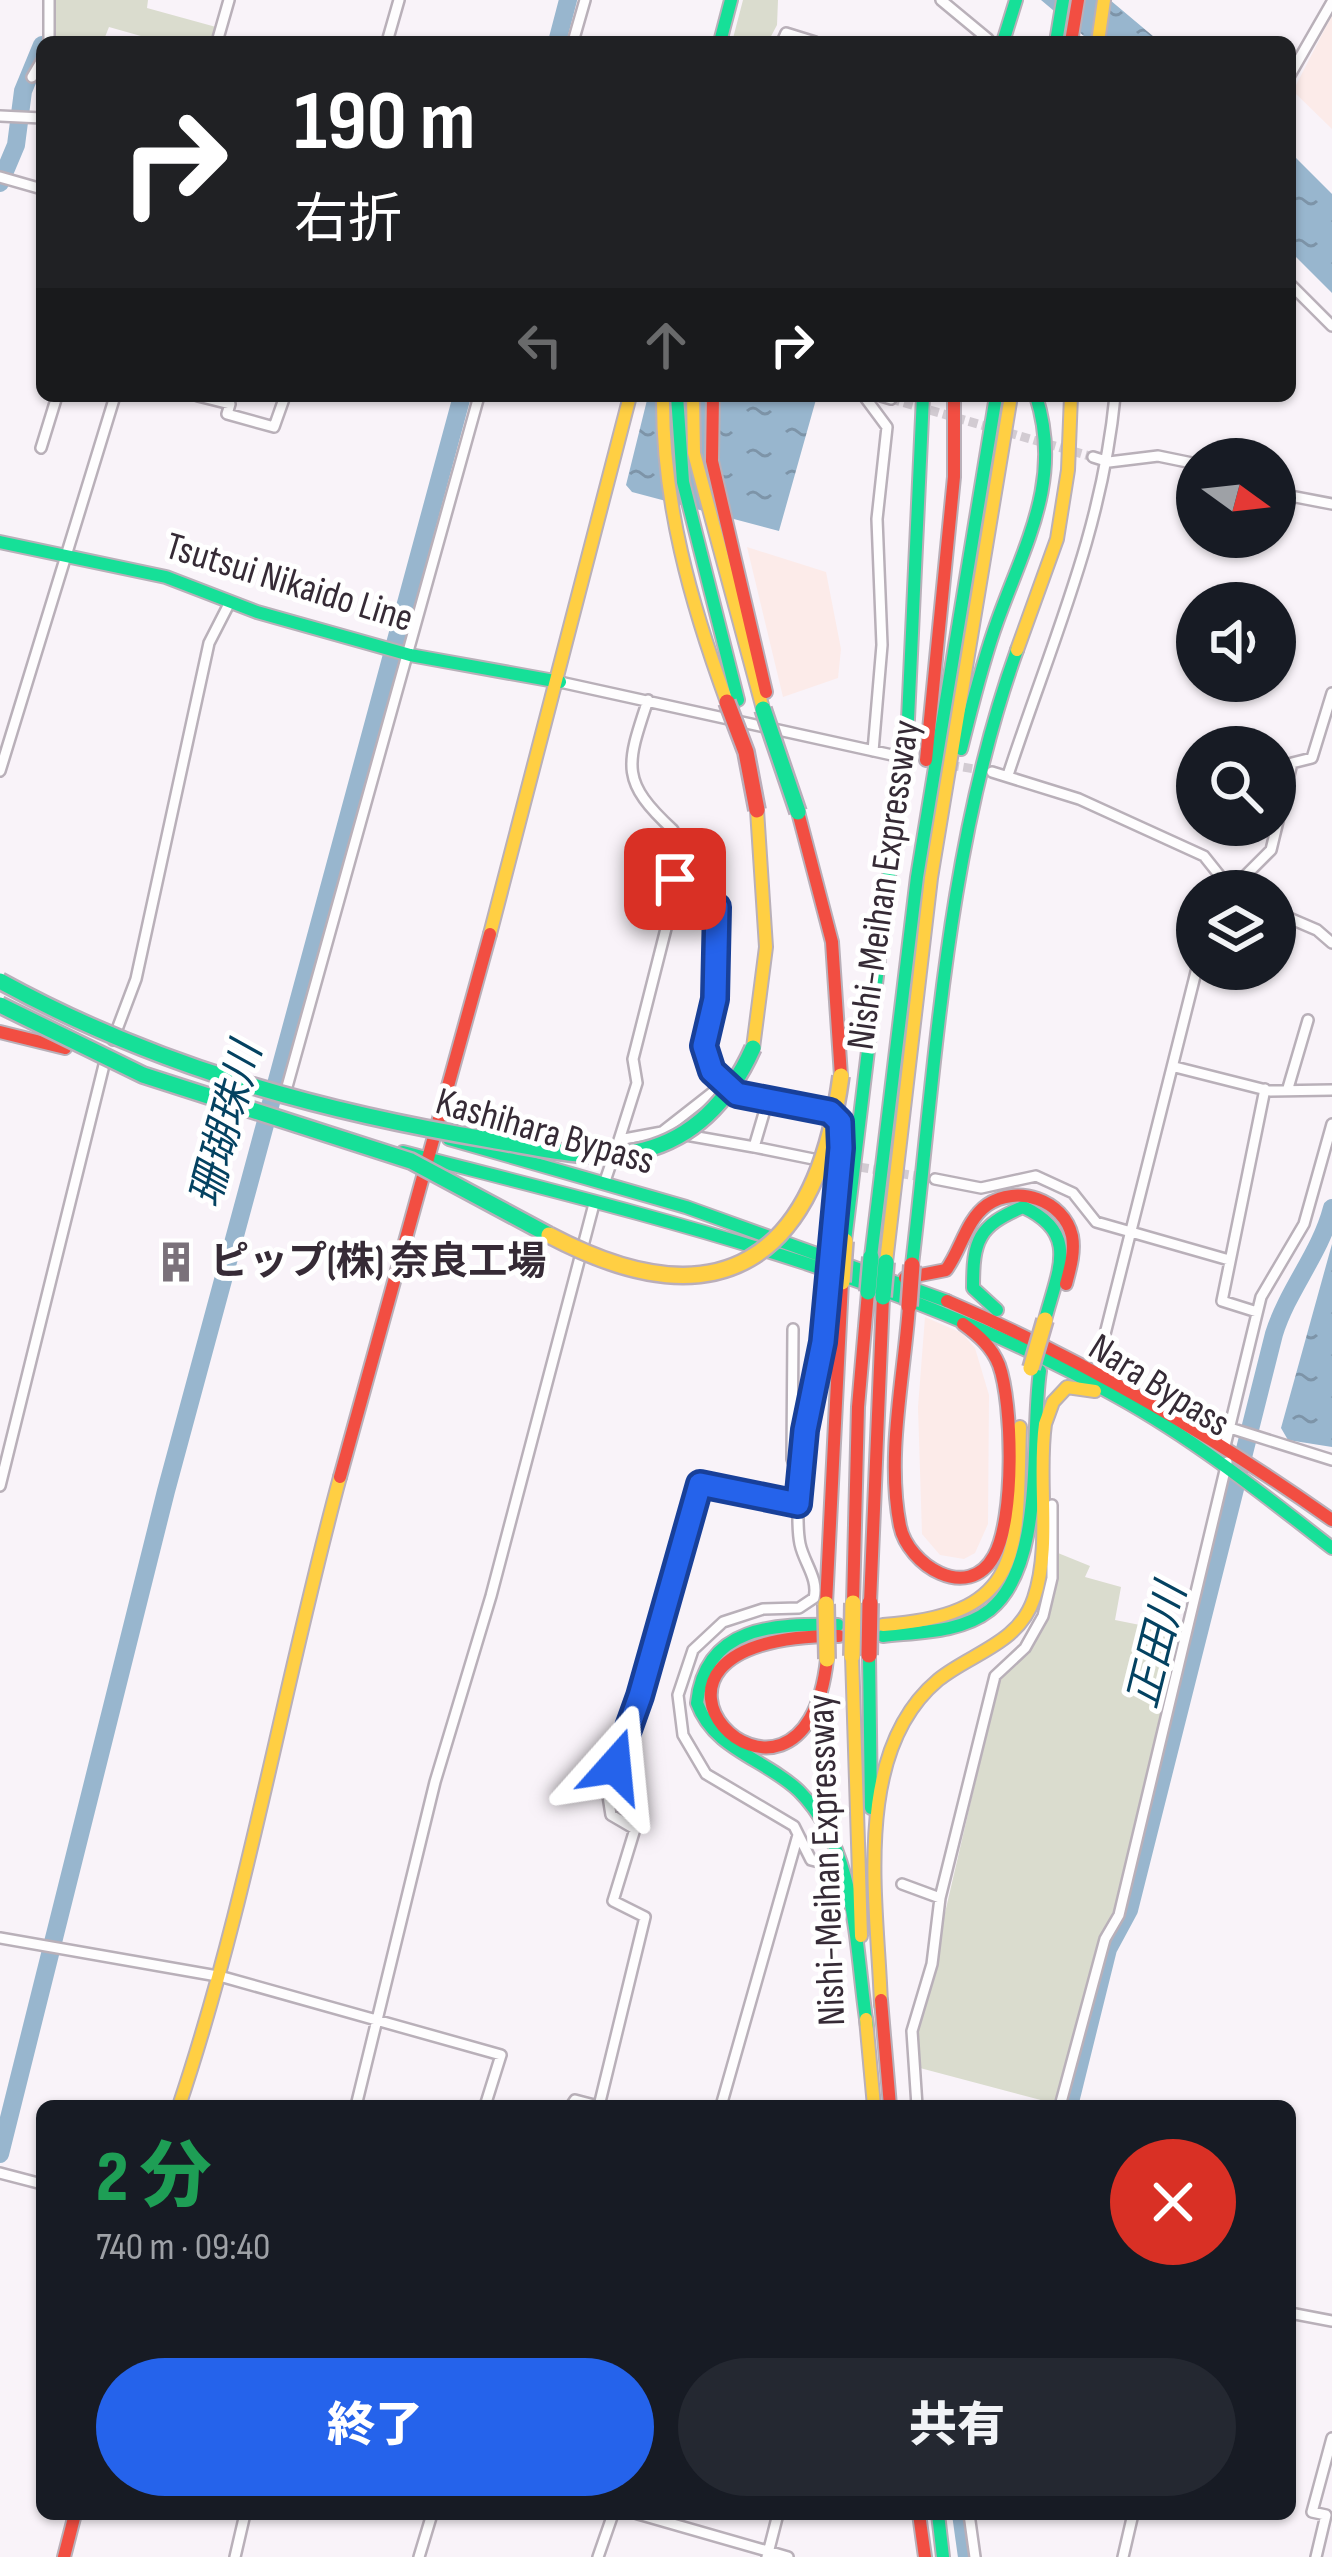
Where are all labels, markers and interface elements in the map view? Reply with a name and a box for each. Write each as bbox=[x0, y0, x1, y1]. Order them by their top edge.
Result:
text: 190 m bbox=[294, 72, 476, 173]
icon: right bbox=[96, 84, 252, 240]
text: 右折 bbox=[294, 188, 402, 253]
icon: left bbox=[507, 312, 573, 378]
icon: ahead bbox=[633, 312, 699, 378]
icon: right bbox=[759, 312, 825, 378]
north arrow bbox=[1176, 438, 1296, 558]
map controls bbox=[1176, 438, 1296, 990]
street label: Tsutsui Nikaido Line bbox=[160, 523, 418, 643]
button: sound bbox=[1176, 582, 1296, 702]
street label: Nishi-Meihan Expressway bbox=[838, 717, 930, 1053]
button: search bbox=[1176, 726, 1296, 846]
pin bbox=[624, 828, 726, 930]
icon: arrive bbox=[642, 846, 708, 912]
button: layers bbox=[1176, 870, 1296, 990]
water label: 珊瑚珠川 bbox=[181, 1033, 274, 1213]
street label: Kashihara Bypass bbox=[431, 1078, 659, 1186]
building icon: ピップ(株) 奈良工場 bbox=[153, 1239, 199, 1285]
place label: ピップ(株) 奈良工場 bbox=[210, 1239, 546, 1286]
street label: Nara Bypass bbox=[1080, 1324, 1238, 1448]
water label: 正田川 bbox=[1118, 1575, 1199, 1713]
street label: Nishi-Meihan Expressway bbox=[798, 1693, 856, 2027]
position arrow bbox=[552, 1703, 678, 1829]
text: 2 分 bbox=[96, 2135, 211, 2222]
button: close bbox=[1110, 2139, 1236, 2265]
text: 740 m · 09:40 bbox=[96, 2224, 270, 2271]
button: 終了 bbox=[96, 2358, 654, 2496]
button: 共有 bbox=[678, 2358, 1236, 2496]

